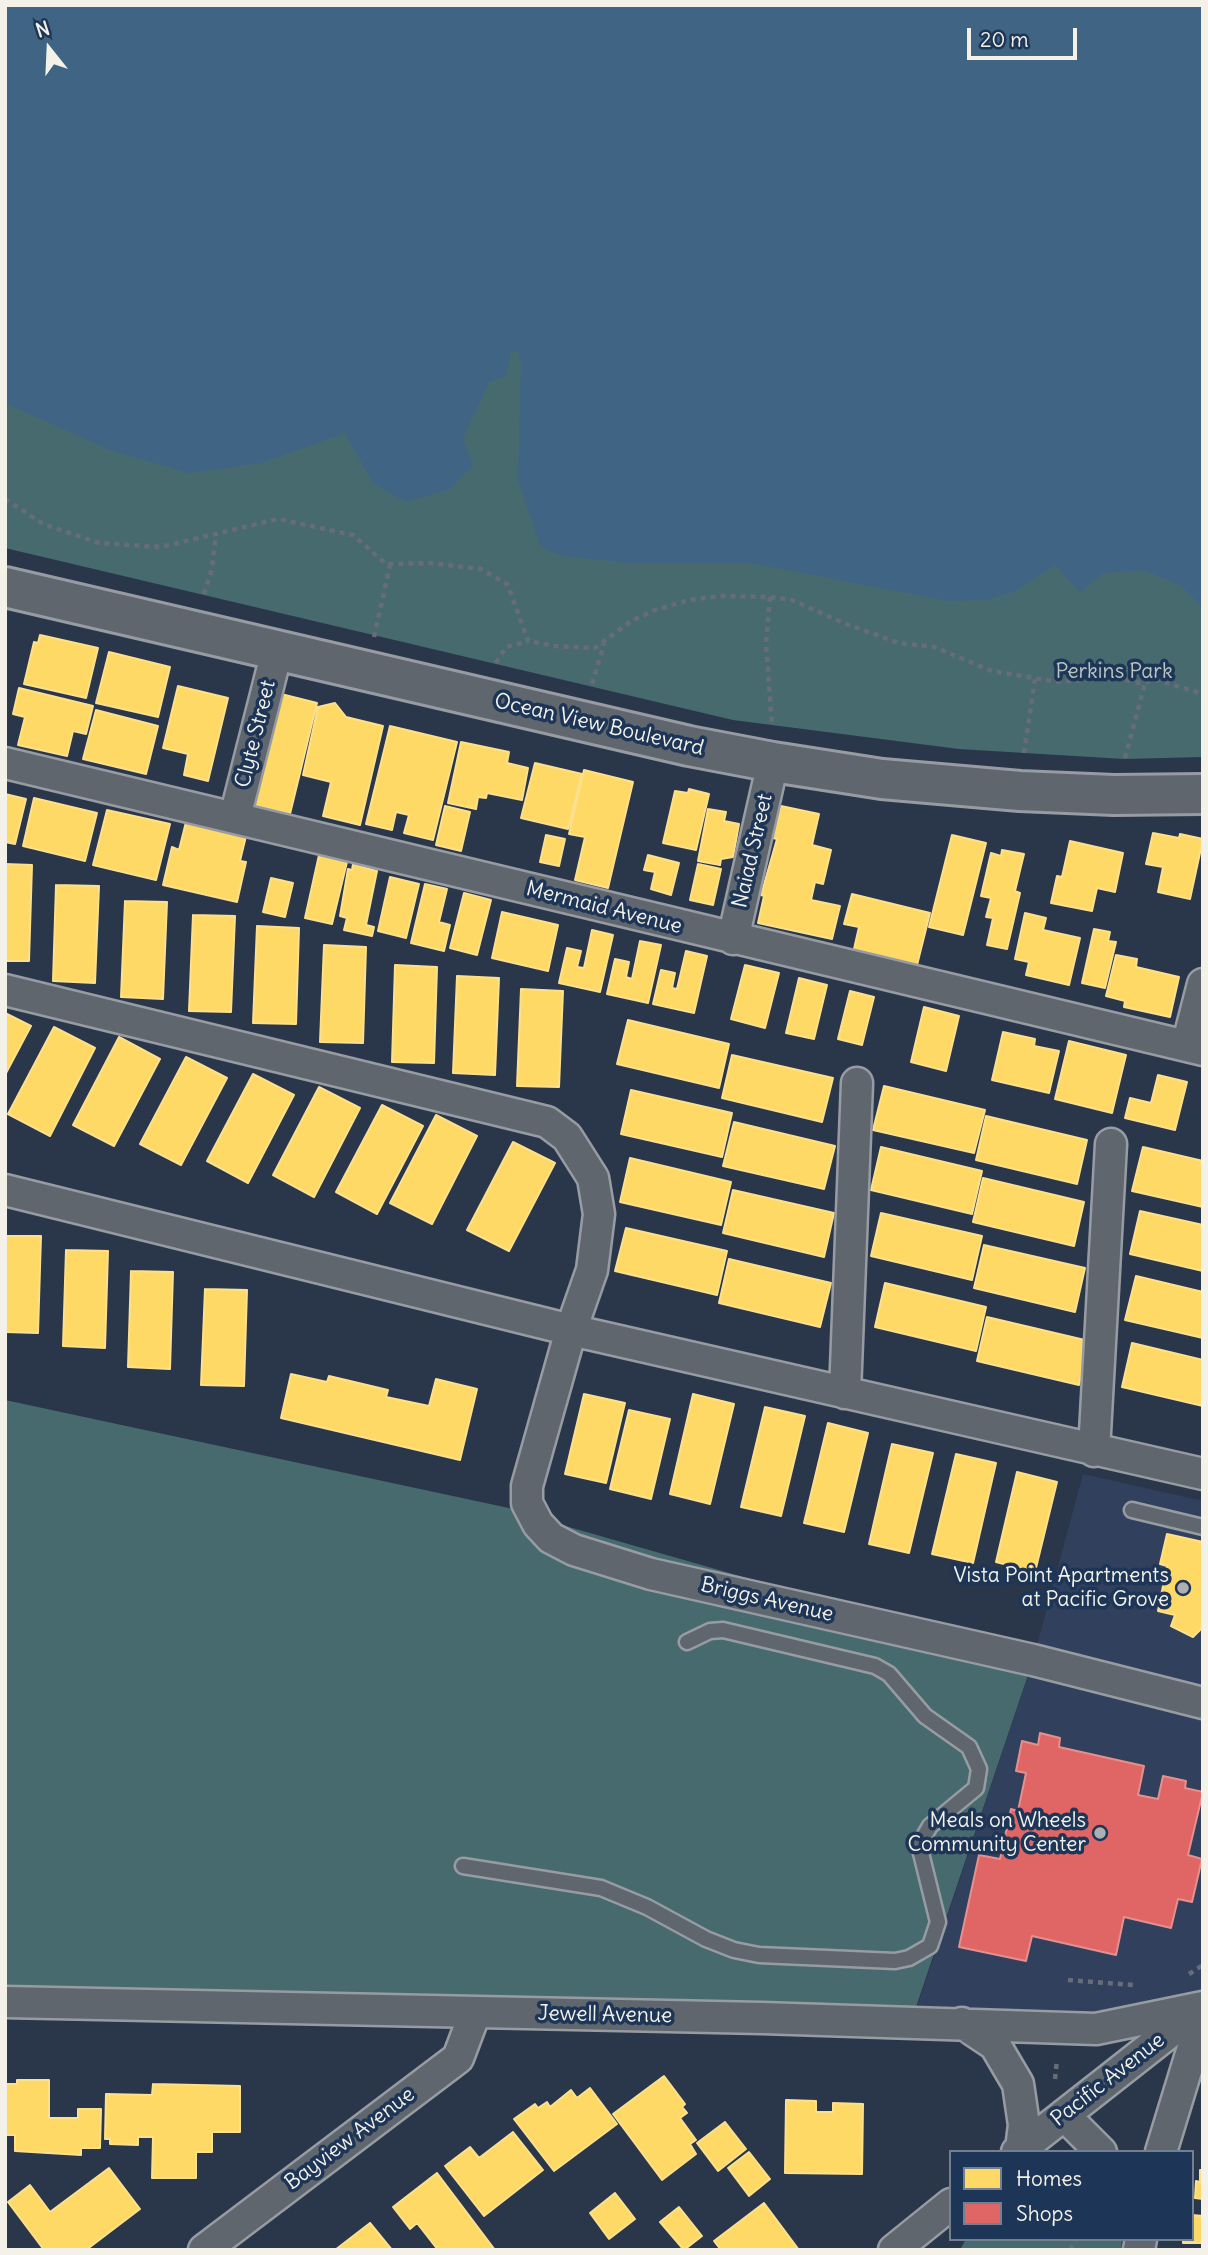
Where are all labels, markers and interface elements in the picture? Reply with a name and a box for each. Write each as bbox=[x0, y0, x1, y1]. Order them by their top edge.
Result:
north arrow bbox=[14, 14, 84, 84]
scale bar bbox=[970, 14, 1080, 58]
text: N bbox=[33, 16, 52, 42]
text: 20 m bbox=[980, 26, 1029, 53]
park label: Perkins Park bbox=[1055, 659, 1173, 685]
street label: Clyte Street bbox=[231, 678, 281, 790]
street label: Ocean View Boulevard bbox=[492, 689, 706, 761]
street label: Naiad Street bbox=[728, 791, 778, 911]
street label: Mermaid Avenue bbox=[524, 876, 684, 940]
place label: Vista Point Apartments at Pacific Grove bbox=[953, 1563, 1169, 1613]
street label: Briggs Avenue bbox=[698, 1572, 836, 1628]
marker: Vista Point Apartments at Pacific Grove bbox=[1175, 1580, 1191, 1596]
place label: Meals on Wheels Community Center bbox=[907, 1808, 1086, 1858]
marker: Meals on Wheels Community Center bbox=[1092, 1825, 1108, 1841]
street label: Jewell Avenue bbox=[537, 2001, 673, 2029]
street label: Pacific Avenue bbox=[1046, 2028, 1170, 2132]
street label: Bayview Avenue bbox=[280, 2082, 420, 2196]
legend bbox=[949, 2150, 1194, 2241]
text: Homes bbox=[1016, 2165, 1082, 2192]
text: Shops bbox=[1016, 2200, 1073, 2227]

